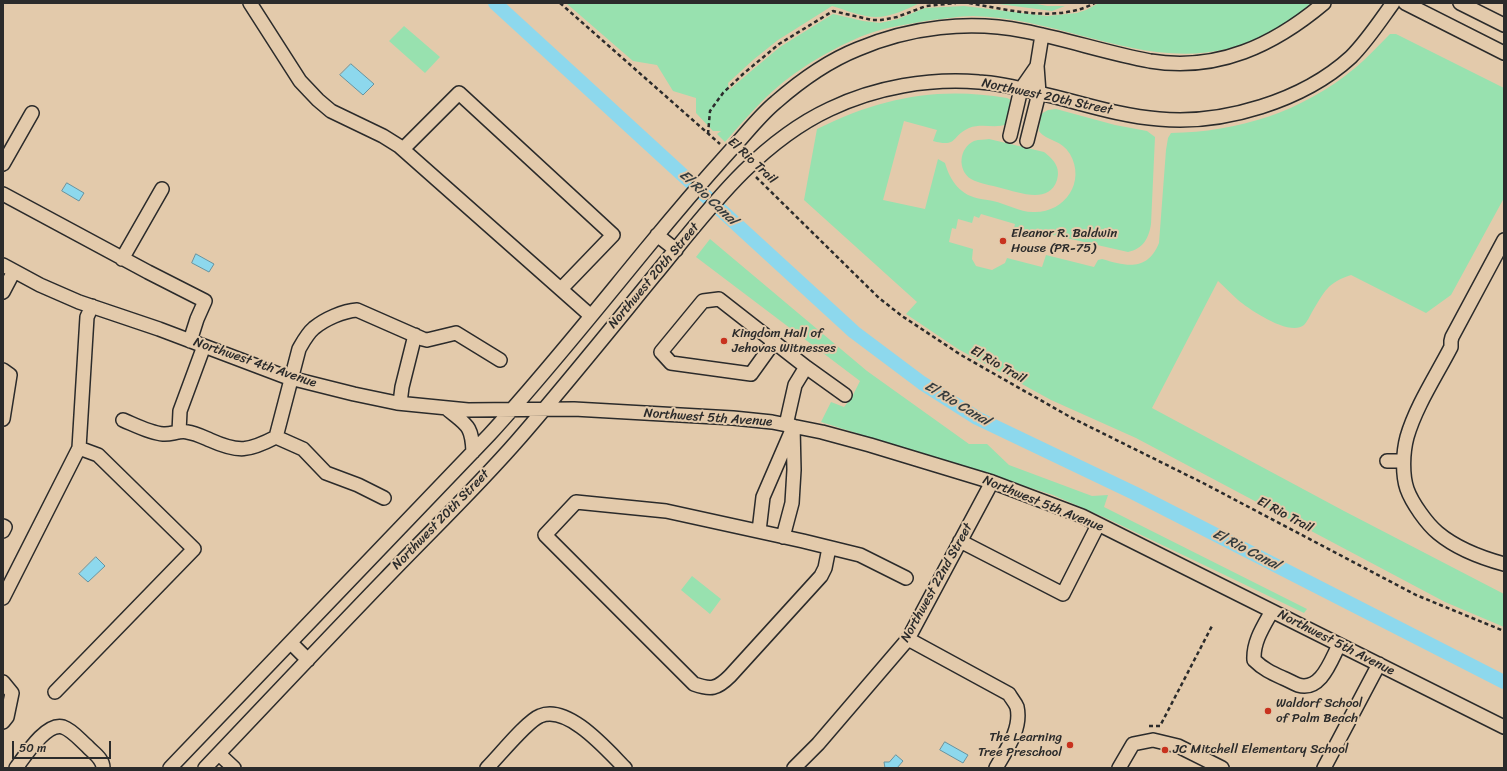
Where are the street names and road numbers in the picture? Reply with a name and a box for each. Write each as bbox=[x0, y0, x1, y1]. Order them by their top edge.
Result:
street label: Northwest 20th Street bbox=[980, 76, 1114, 118]
street label: El Rio Trail bbox=[724, 135, 780, 187]
street label: Northwest 20th Street bbox=[605, 220, 703, 332]
street label: Northwest 4th Avenue bbox=[191, 335, 319, 391]
street label: El Rio Trail bbox=[968, 343, 1028, 387]
street label: Northwest 5th Avenue bbox=[643, 406, 773, 430]
street label: Northwest 20th Street bbox=[389, 467, 493, 573]
street label: Northwest 5th Avenue bbox=[980, 473, 1106, 535]
street label: El Rio Trail bbox=[1254, 494, 1316, 536]
street label: Northwest 22nd Street bbox=[898, 521, 976, 645]
street label: Northwest 5th Avenue bbox=[1275, 607, 1397, 679]

